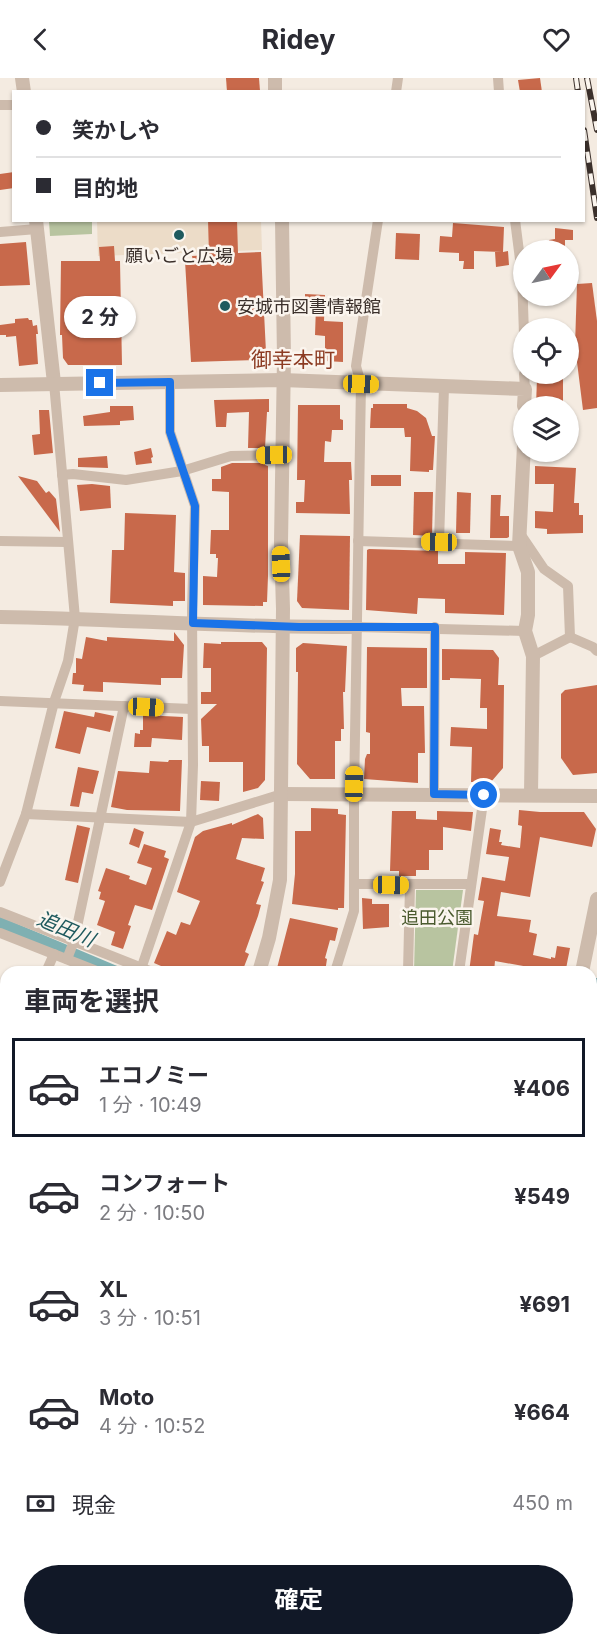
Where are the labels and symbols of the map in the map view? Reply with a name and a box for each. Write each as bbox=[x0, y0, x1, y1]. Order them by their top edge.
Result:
marker: 願いごと広場 bbox=[172, 228, 186, 242]
north arrow bbox=[513, 240, 579, 306]
place label: 願いごと広場 bbox=[125, 245, 233, 266]
callout: 2 分 bbox=[64, 296, 136, 338]
place label: 安城市図書情報館 bbox=[237, 296, 381, 317]
marker: 安城市図書情報館 bbox=[218, 299, 232, 313]
district label: 御幸本町 bbox=[251, 347, 335, 372]
route end bbox=[86, 369, 113, 396]
car bbox=[343, 374, 379, 394]
car bbox=[256, 446, 292, 464]
car bbox=[421, 533, 457, 551]
car bbox=[271, 546, 291, 582]
car bbox=[128, 697, 164, 717]
car bbox=[345, 766, 363, 802]
route start bbox=[470, 781, 497, 808]
car bbox=[373, 876, 409, 894]
water label: 追田川 bbox=[34, 906, 100, 953]
park label: 追田公園 bbox=[401, 907, 473, 928]

